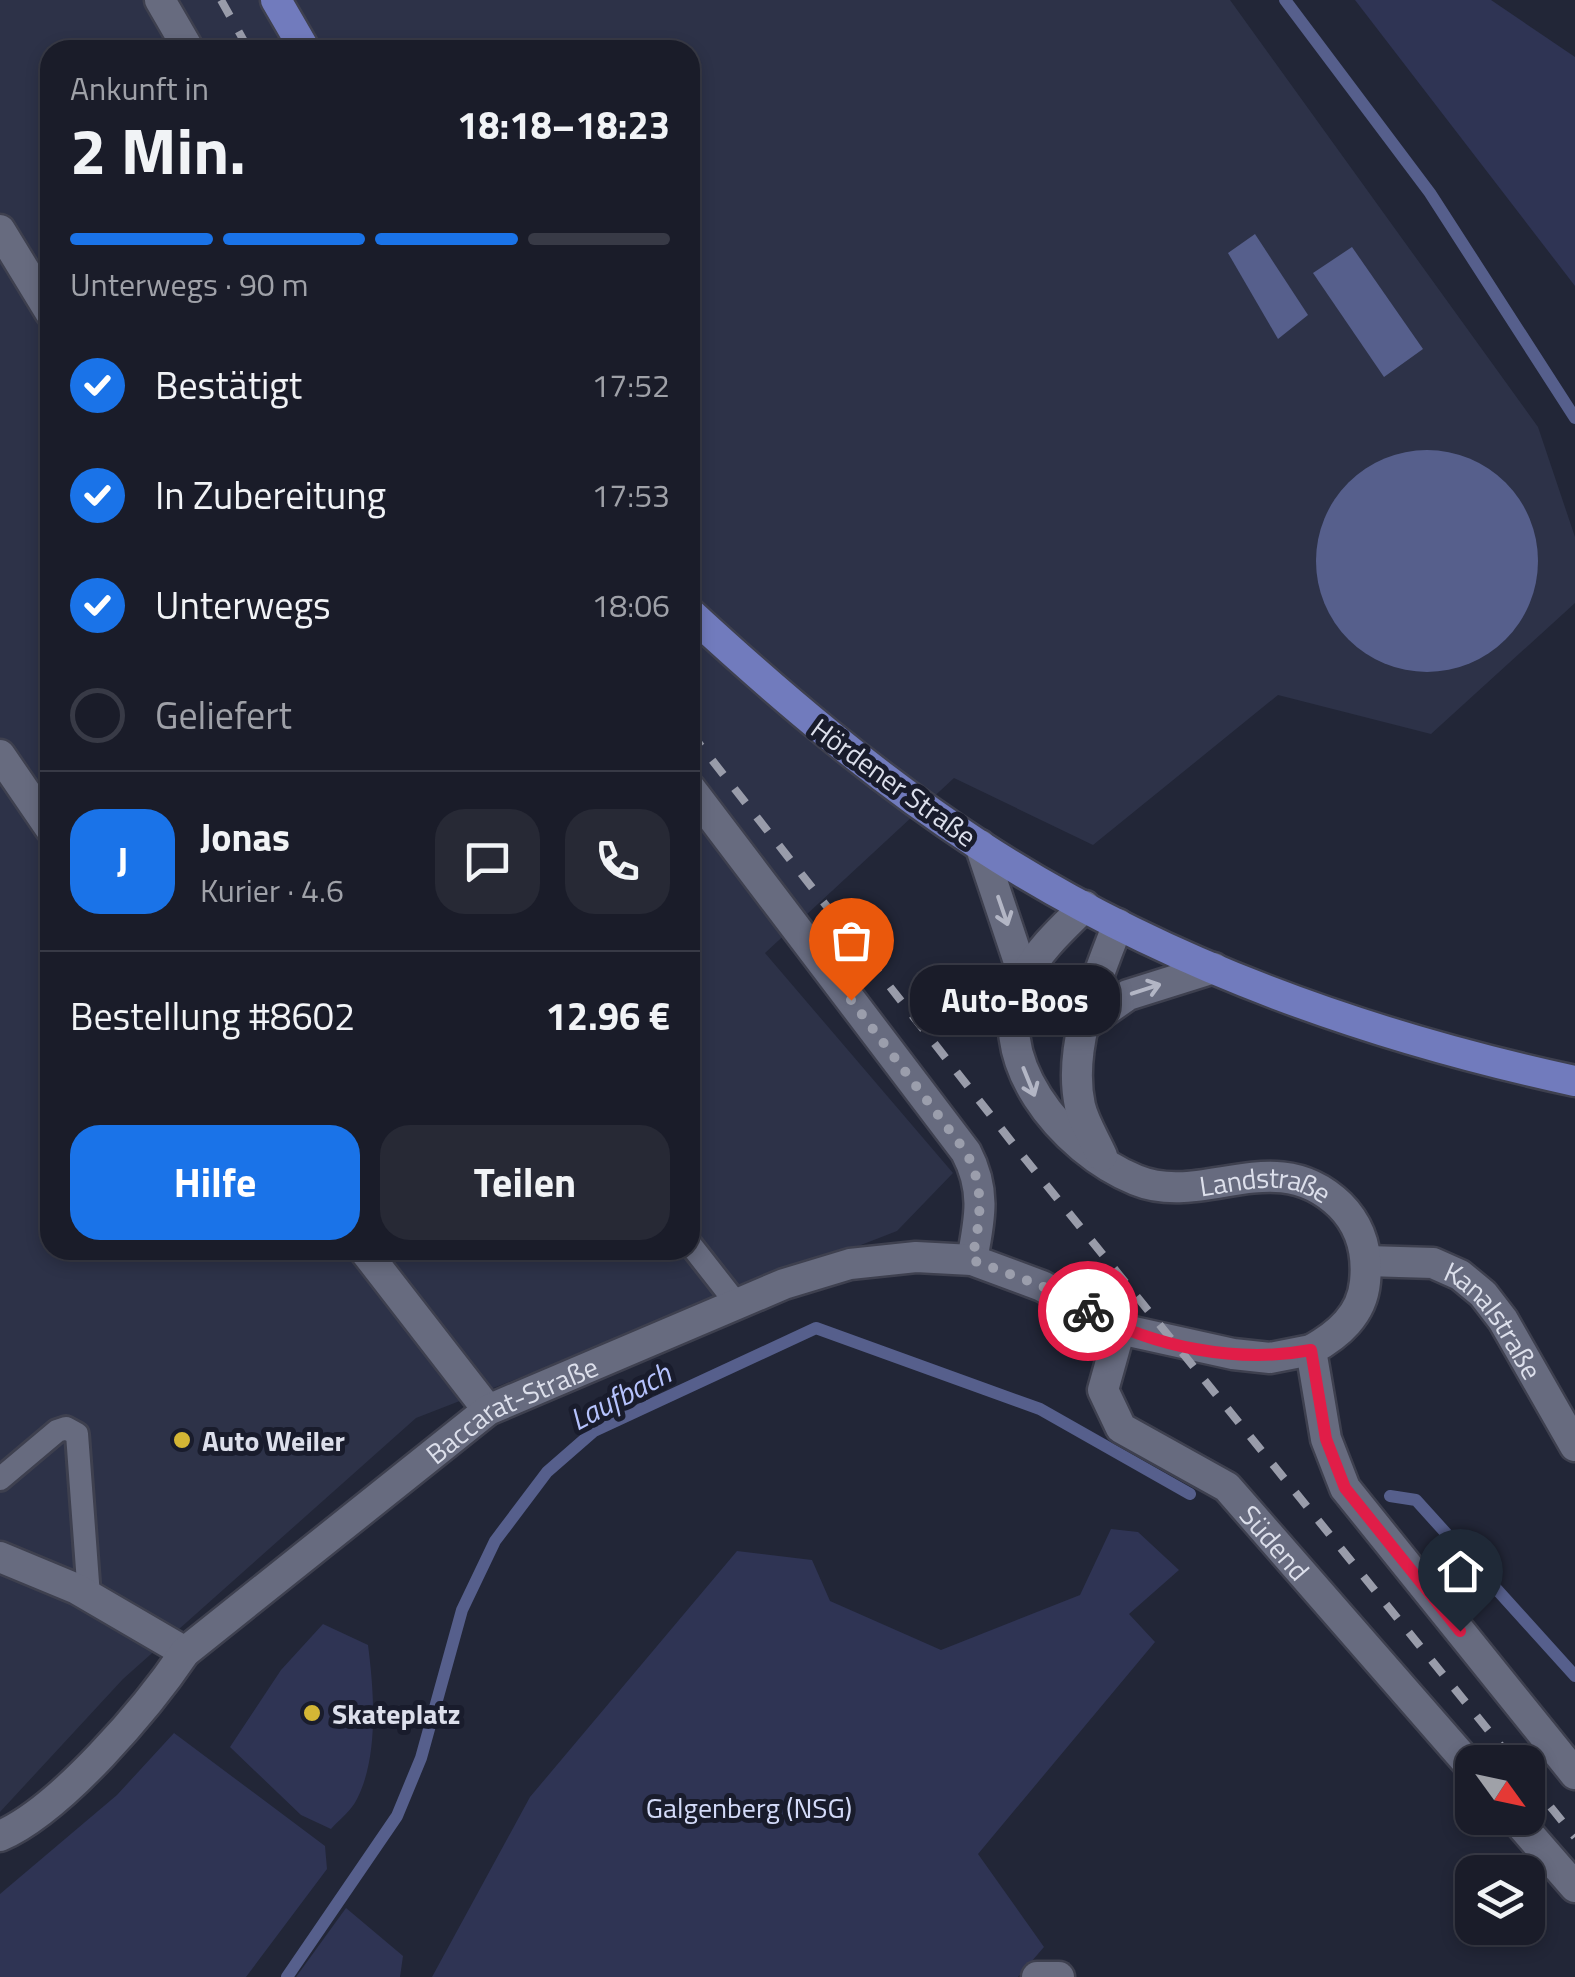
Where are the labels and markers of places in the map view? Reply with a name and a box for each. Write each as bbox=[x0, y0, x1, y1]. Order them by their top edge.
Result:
pin bbox=[809, 898, 894, 1001]
callout: Auto-Boos bbox=[911, 965, 1121, 1035]
place label: Auto Weiler bbox=[202, 1419, 345, 1462]
marker: Auto Weiler bbox=[171, 1429, 193, 1451]
pin bbox=[1418, 1529, 1503, 1632]
place label: Skateplatz bbox=[332, 1692, 460, 1735]
marker: Skateplatz bbox=[301, 1702, 323, 1724]

